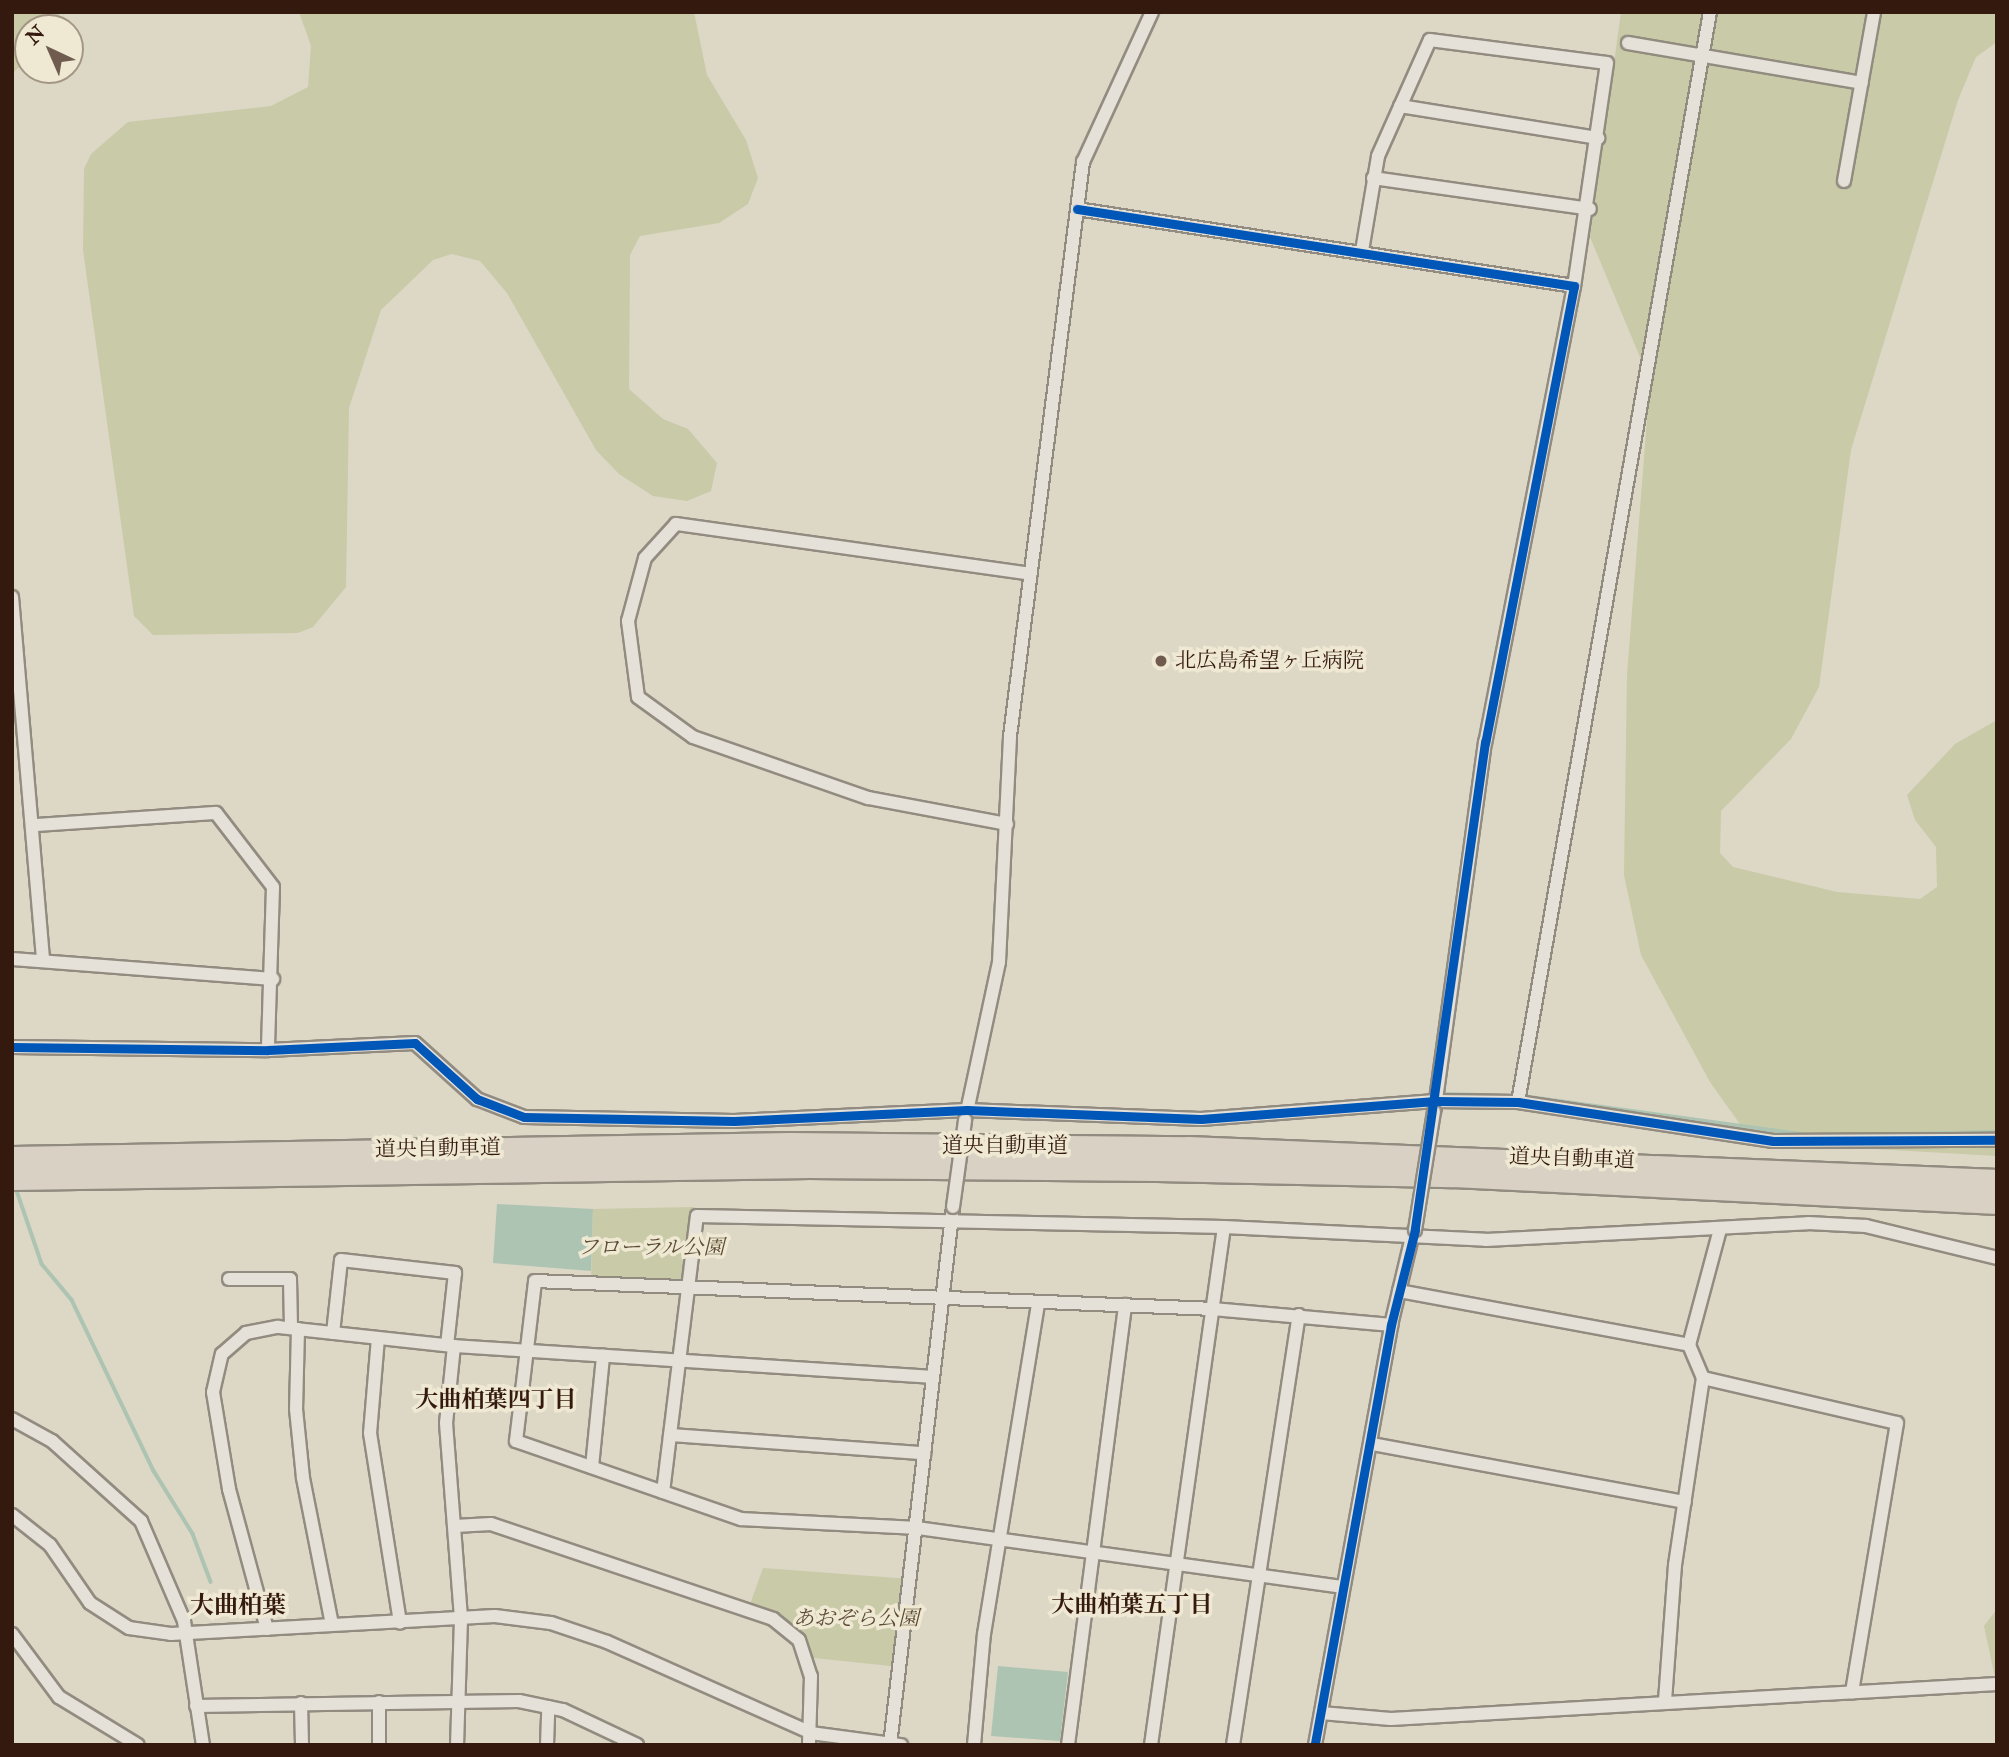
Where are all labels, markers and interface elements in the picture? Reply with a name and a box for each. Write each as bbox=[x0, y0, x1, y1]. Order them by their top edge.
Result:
north arrow bbox=[14, 14, 84, 84]
text: N bbox=[21, 21, 50, 50]
place label: 北広島希望ヶ丘病院 bbox=[1175, 648, 1364, 674]
marker: 北広島希望ヶ丘病院 bbox=[1153, 653, 1169, 669]
street label: 道央自動車道 bbox=[942, 1133, 1068, 1159]
street label: 道央自動車道 bbox=[375, 1135, 501, 1163]
street label: 道央自動車道 bbox=[1509, 1144, 1635, 1174]
park label: フローラル公園 bbox=[578, 1235, 724, 1261]
district label: 大曲柏葉四丁目 bbox=[416, 1386, 576, 1414]
district label: 大曲柏葉五丁目 bbox=[1052, 1591, 1212, 1619]
district label: 大曲柏葉 bbox=[190, 1592, 286, 1620]
park label: あおぞら公園 bbox=[793, 1606, 919, 1632]

